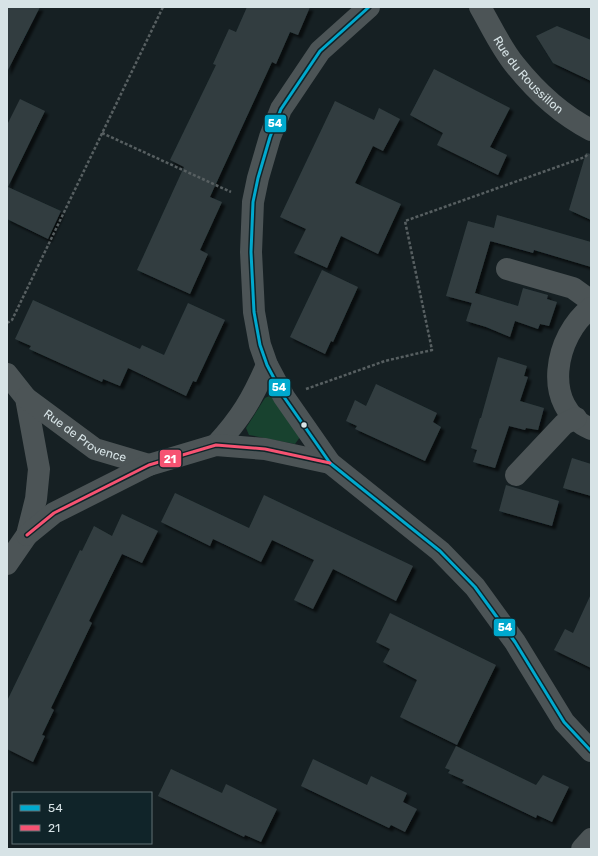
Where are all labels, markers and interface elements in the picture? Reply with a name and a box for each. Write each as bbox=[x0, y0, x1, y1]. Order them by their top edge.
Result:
street label: Rue du Roussillon bbox=[491, 34, 566, 117]
line badge: 54 bbox=[264, 114, 287, 133]
text: 54 bbox=[268, 117, 283, 130]
line badge: 54 bbox=[268, 378, 291, 397]
text: 54 bbox=[272, 381, 287, 394]
street label: Rue de Provence bbox=[41, 407, 128, 465]
unlabelled marker bbox=[299, 420, 309, 430]
line badge: 21 bbox=[159, 449, 182, 468]
text: 21 bbox=[164, 453, 176, 466]
line badge: 54 bbox=[493, 618, 516, 637]
text: 54 bbox=[498, 621, 513, 634]
legend bbox=[12, 792, 152, 844]
text: 54 bbox=[48, 801, 63, 815]
text: 21 bbox=[48, 821, 60, 835]

